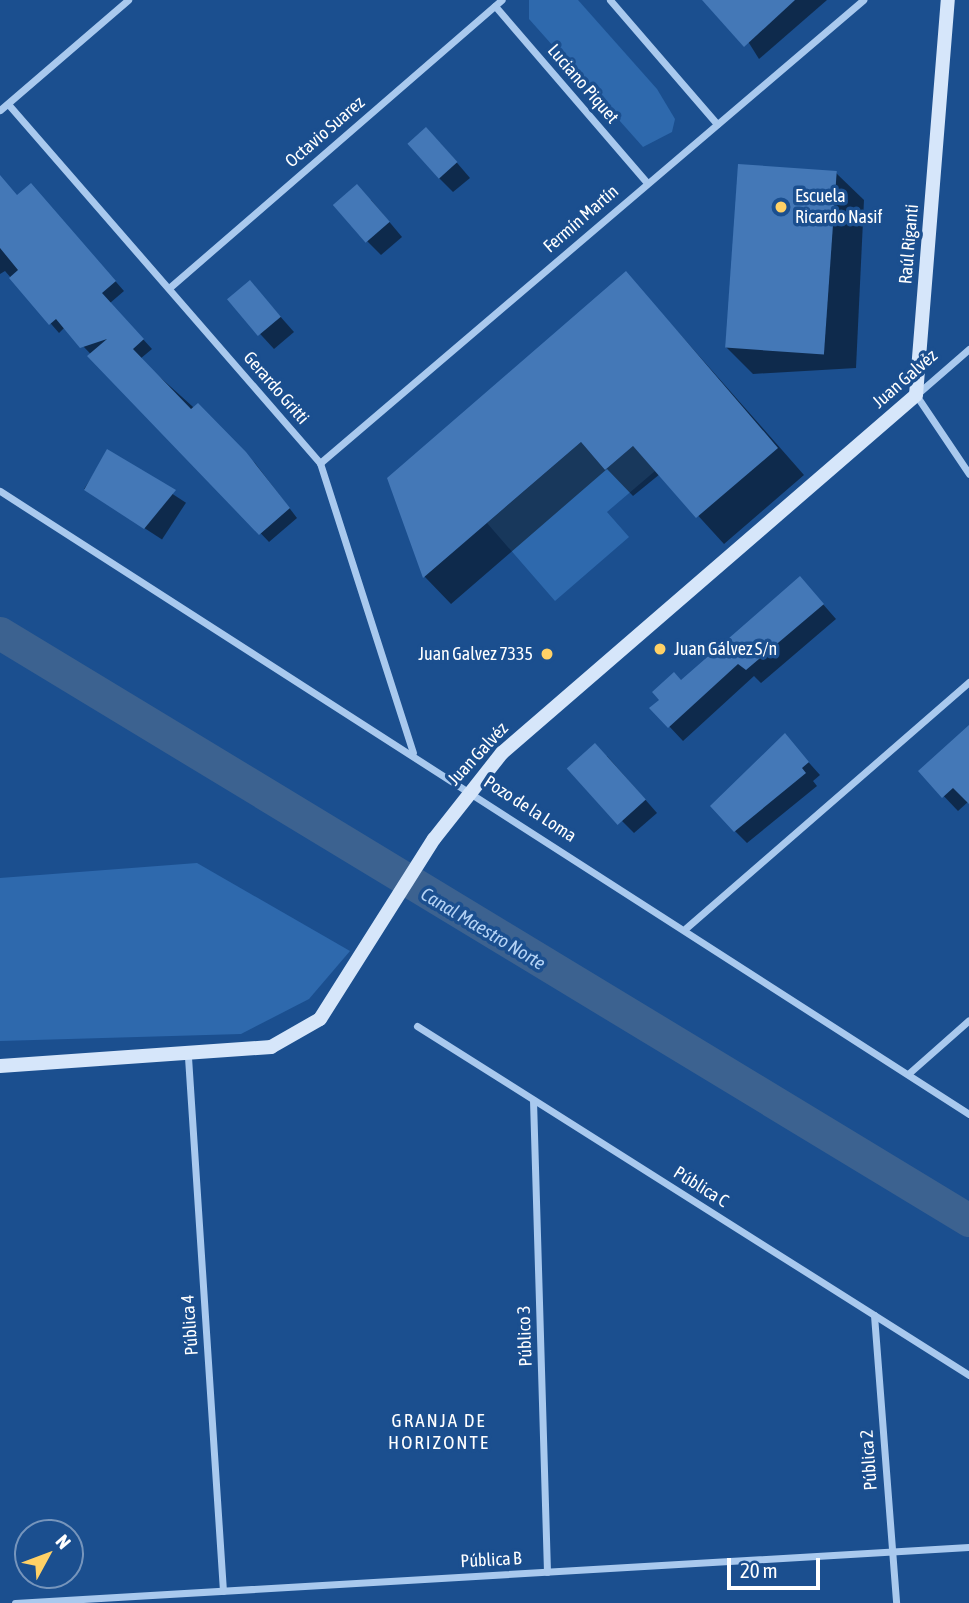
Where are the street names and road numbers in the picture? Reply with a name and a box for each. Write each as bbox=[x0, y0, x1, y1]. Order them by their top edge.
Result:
street label: Luciano Piquet bbox=[543, 40, 623, 128]
street label: Octavio Suarez bbox=[281, 92, 369, 172]
street label: Fermín Martín bbox=[539, 181, 623, 257]
street label: Raúl Riganti bbox=[895, 203, 923, 285]
street label: Juan Galvéz bbox=[868, 345, 942, 413]
street label: Gerardo Gritti bbox=[239, 347, 313, 429]
street label: Juan Galvéz bbox=[443, 718, 513, 790]
street label: Pozo de la Loma bbox=[480, 771, 580, 847]
street label: Pública C bbox=[670, 1162, 732, 1212]
street label: Pública 4 bbox=[177, 1294, 203, 1356]
street label: Público 3 bbox=[513, 1305, 537, 1367]
street label: Pública 2 bbox=[856, 1429, 882, 1491]
street label: Pública B bbox=[460, 1548, 522, 1572]

